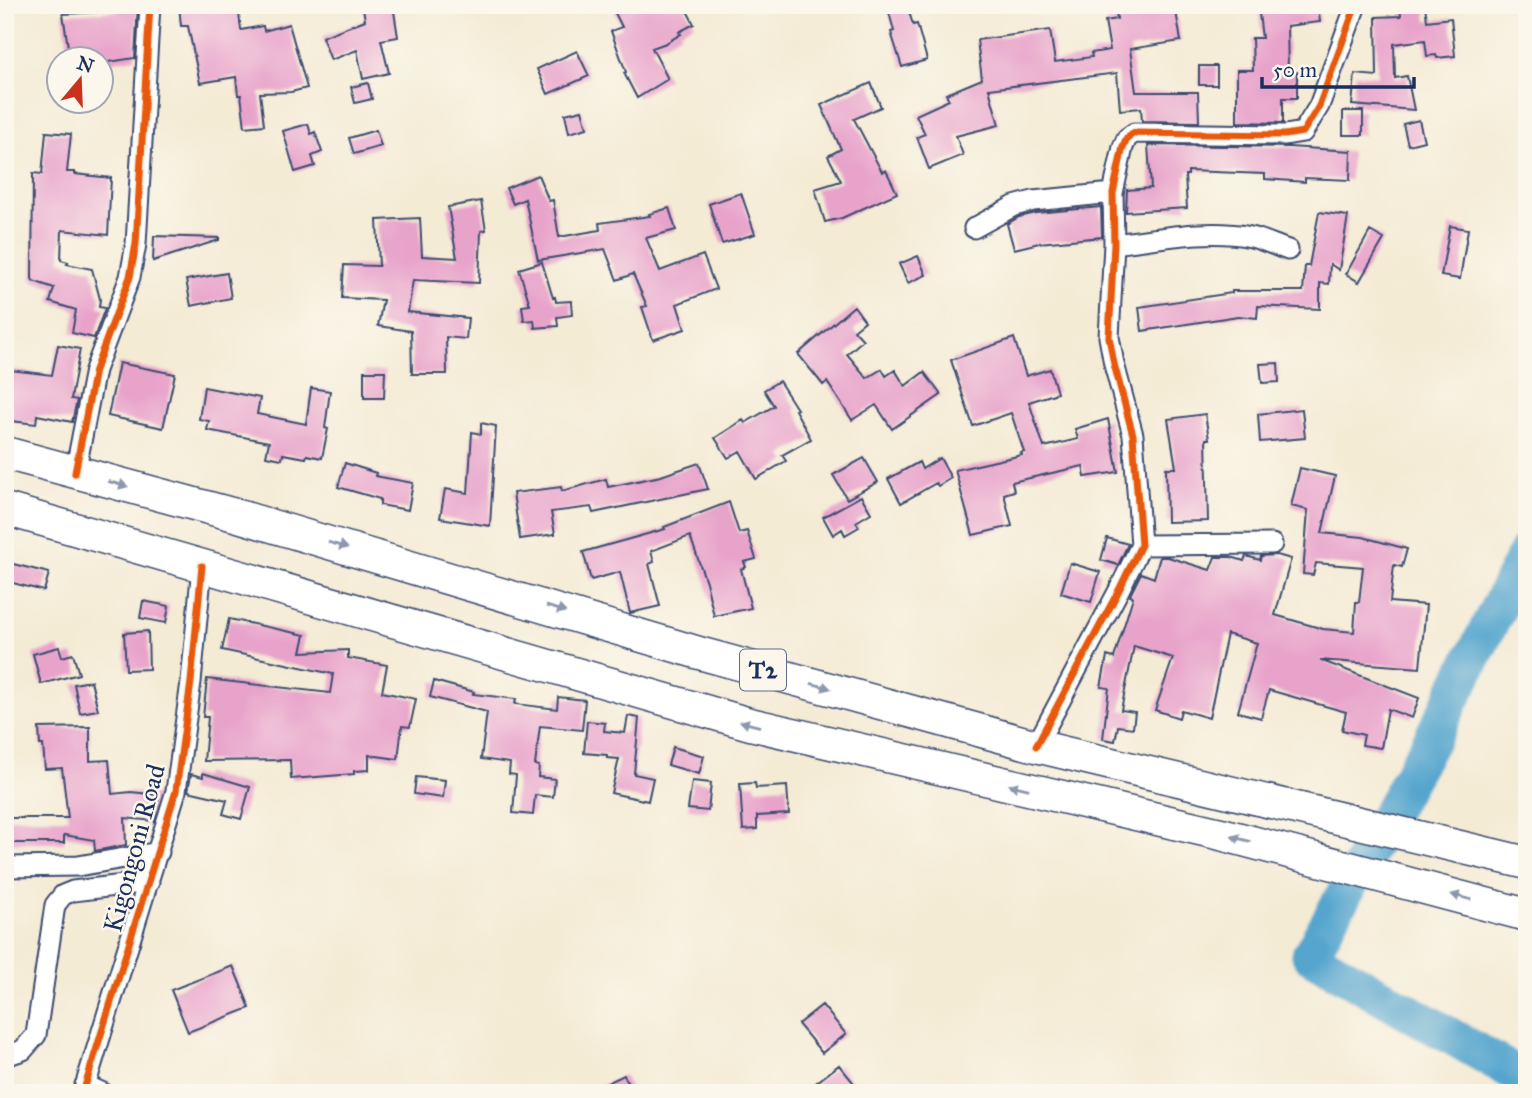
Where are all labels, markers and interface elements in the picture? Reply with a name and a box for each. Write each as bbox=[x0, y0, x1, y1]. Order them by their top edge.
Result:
north arrow bbox=[46, 46, 116, 116]
scale bar bbox=[1262, 46, 1415, 90]
text: N bbox=[74, 51, 97, 78]
text: 50 m bbox=[1273, 57, 1318, 83]
one-way arrow bbox=[108, 480, 129, 490]
one-way arrow bbox=[327, 540, 349, 551]
one-way arrow bbox=[545, 605, 566, 615]
road number: T2 bbox=[740, 650, 786, 690]
one-way arrow bbox=[811, 682, 832, 692]
one-way arrow bbox=[739, 718, 761, 729]
street label: Kigongoni Road bbox=[96, 760, 172, 936]
one-way arrow bbox=[1008, 781, 1030, 792]
one-way arrow bbox=[1230, 833, 1252, 844]
one-way arrow bbox=[1450, 891, 1472, 902]

